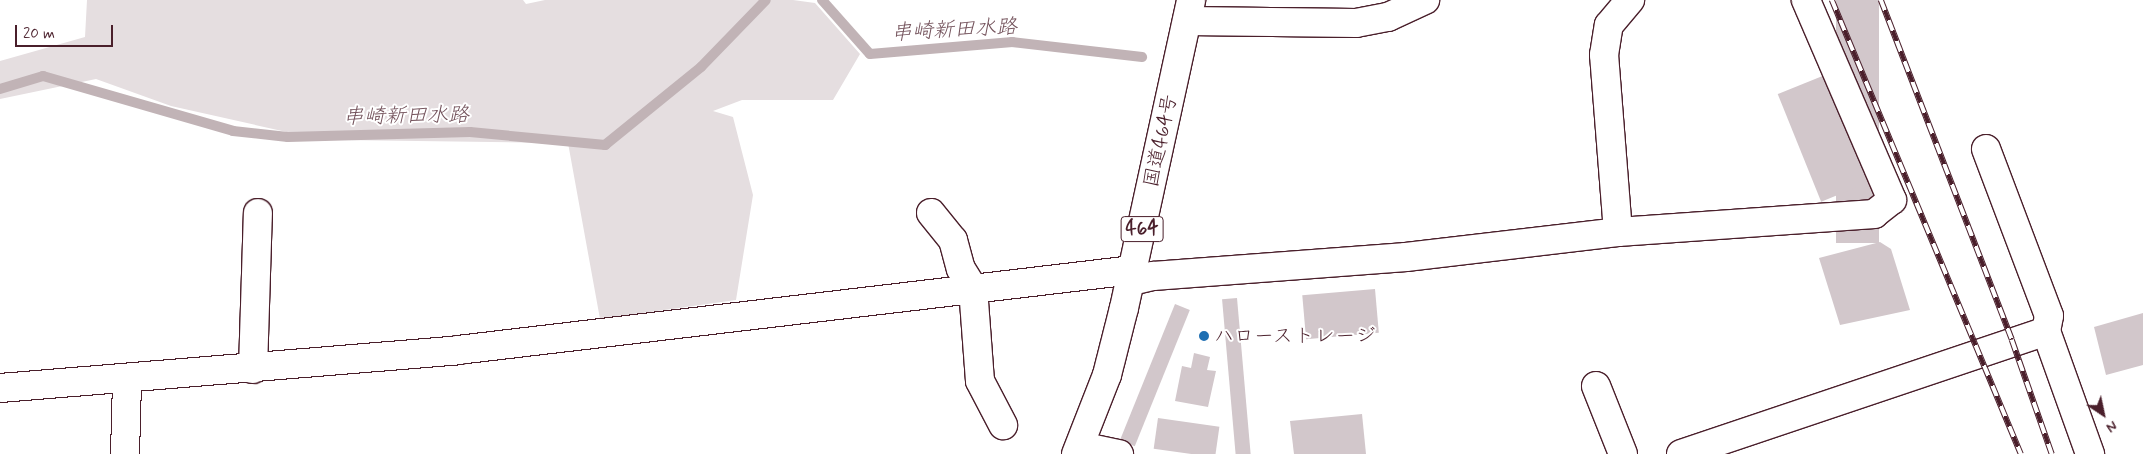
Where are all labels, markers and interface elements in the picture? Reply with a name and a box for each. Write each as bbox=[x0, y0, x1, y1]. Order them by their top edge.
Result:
water label: 串崎新田水路 bbox=[890, 14, 1018, 46]
scale bar bbox=[18, 15, 115, 47]
text: 20 m bbox=[23, 24, 55, 44]
street label: 国道464号 bbox=[1139, 92, 1183, 190]
water label: 串崎新田水路 bbox=[343, 102, 469, 130]
road number: 464 bbox=[1120, 212, 1164, 245]
place label: ハローストレージ bbox=[1214, 324, 1375, 348]
marker: ハローストレージ bbox=[1198, 330, 1210, 342]
north arrow bbox=[2078, 389, 2128, 439]
text: N bbox=[2102, 416, 2120, 437]

